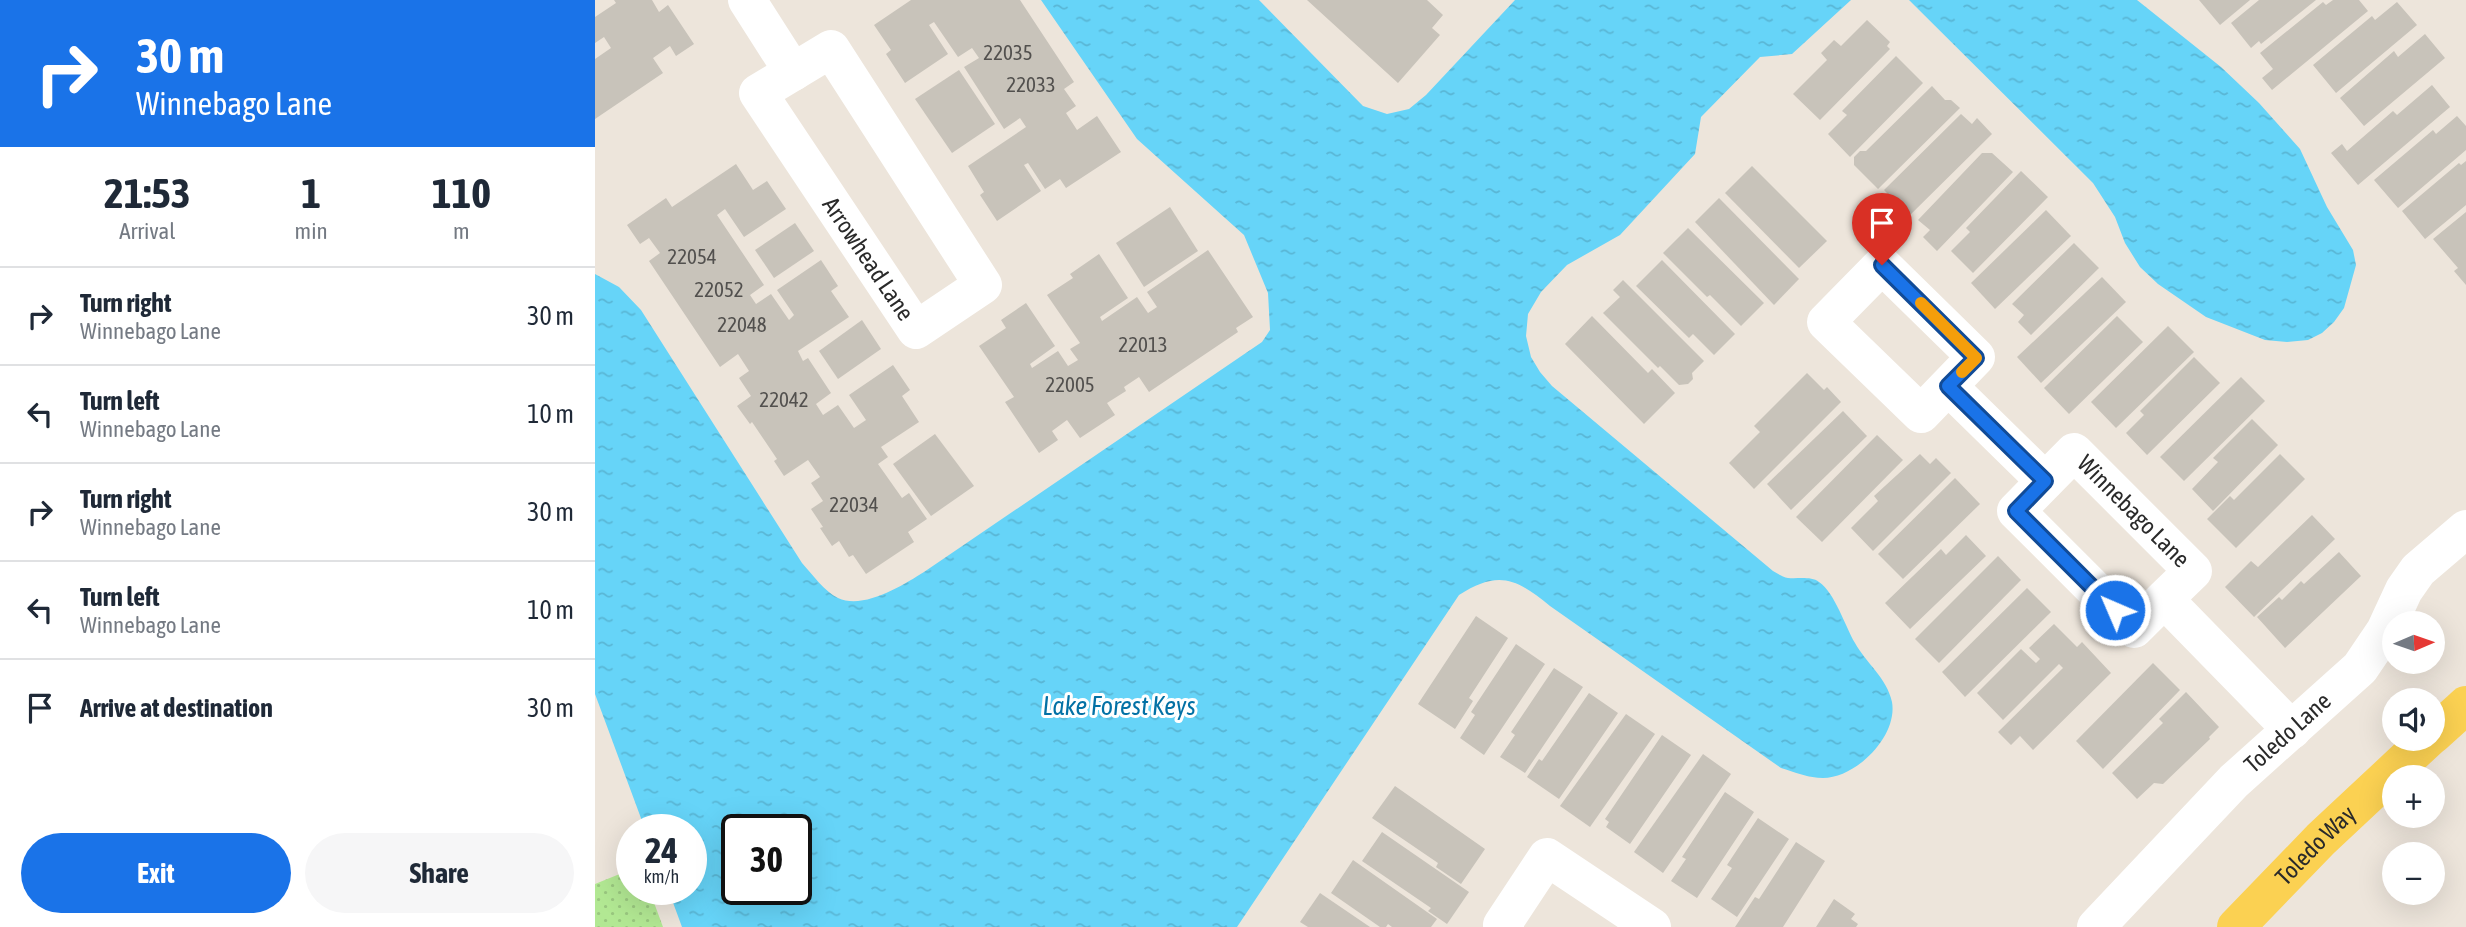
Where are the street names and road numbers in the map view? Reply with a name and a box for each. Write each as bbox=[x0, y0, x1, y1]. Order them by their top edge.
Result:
street label: Arrowhead Lane bbox=[817, 192, 919, 325]
street label: Winnebago Lane bbox=[2072, 449, 2195, 573]
street label: Toledo Lane bbox=[2239, 687, 2336, 778]
street label: Toledo Way bbox=[2270, 800, 2361, 890]

